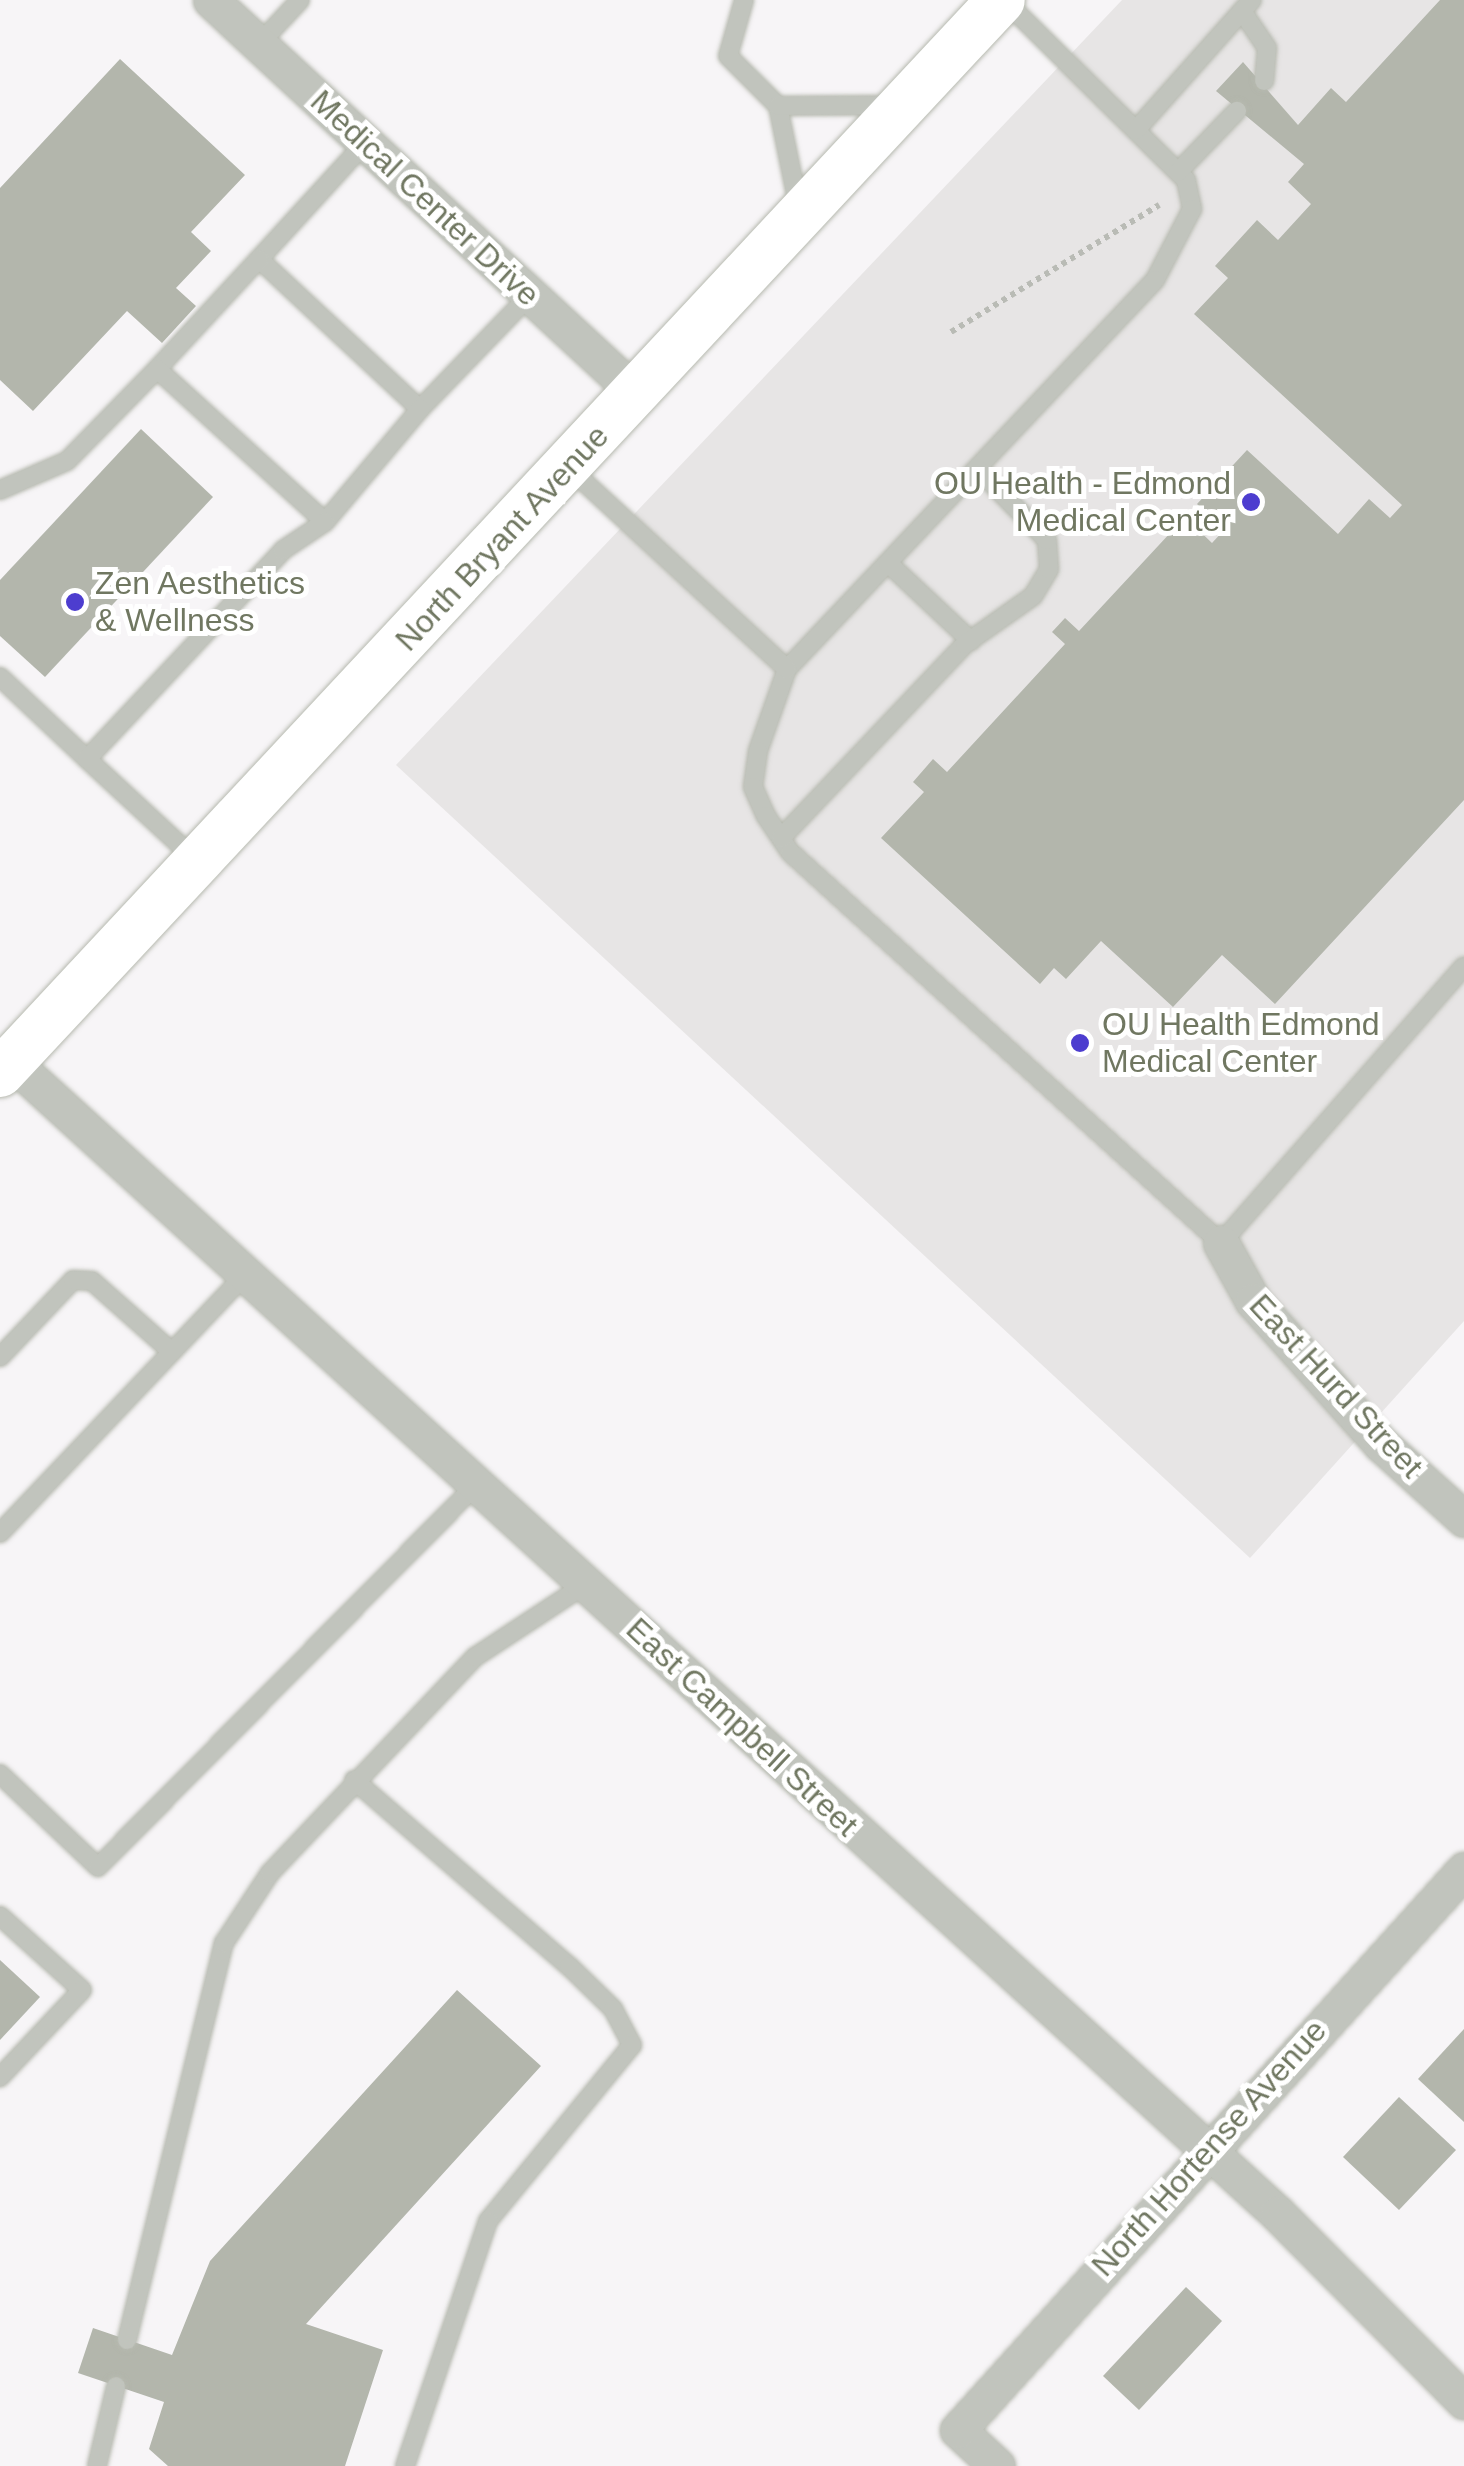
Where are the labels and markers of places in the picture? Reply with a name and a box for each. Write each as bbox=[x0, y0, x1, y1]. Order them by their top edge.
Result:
place label: OU Health - Edmond Medical Center bbox=[934, 465, 1231, 540]
marker: OU Health - Edmond Medical Center bbox=[1240, 491, 1262, 513]
place label: Zen Aesthetics & Wellness bbox=[95, 565, 307, 640]
marker: Zen Aesthetics & Wellness bbox=[64, 591, 86, 613]
place label: OU Health Edmond Medical Center bbox=[1102, 1006, 1379, 1081]
marker: OU Health Edmond Medical Center bbox=[1067, 1030, 1093, 1056]

